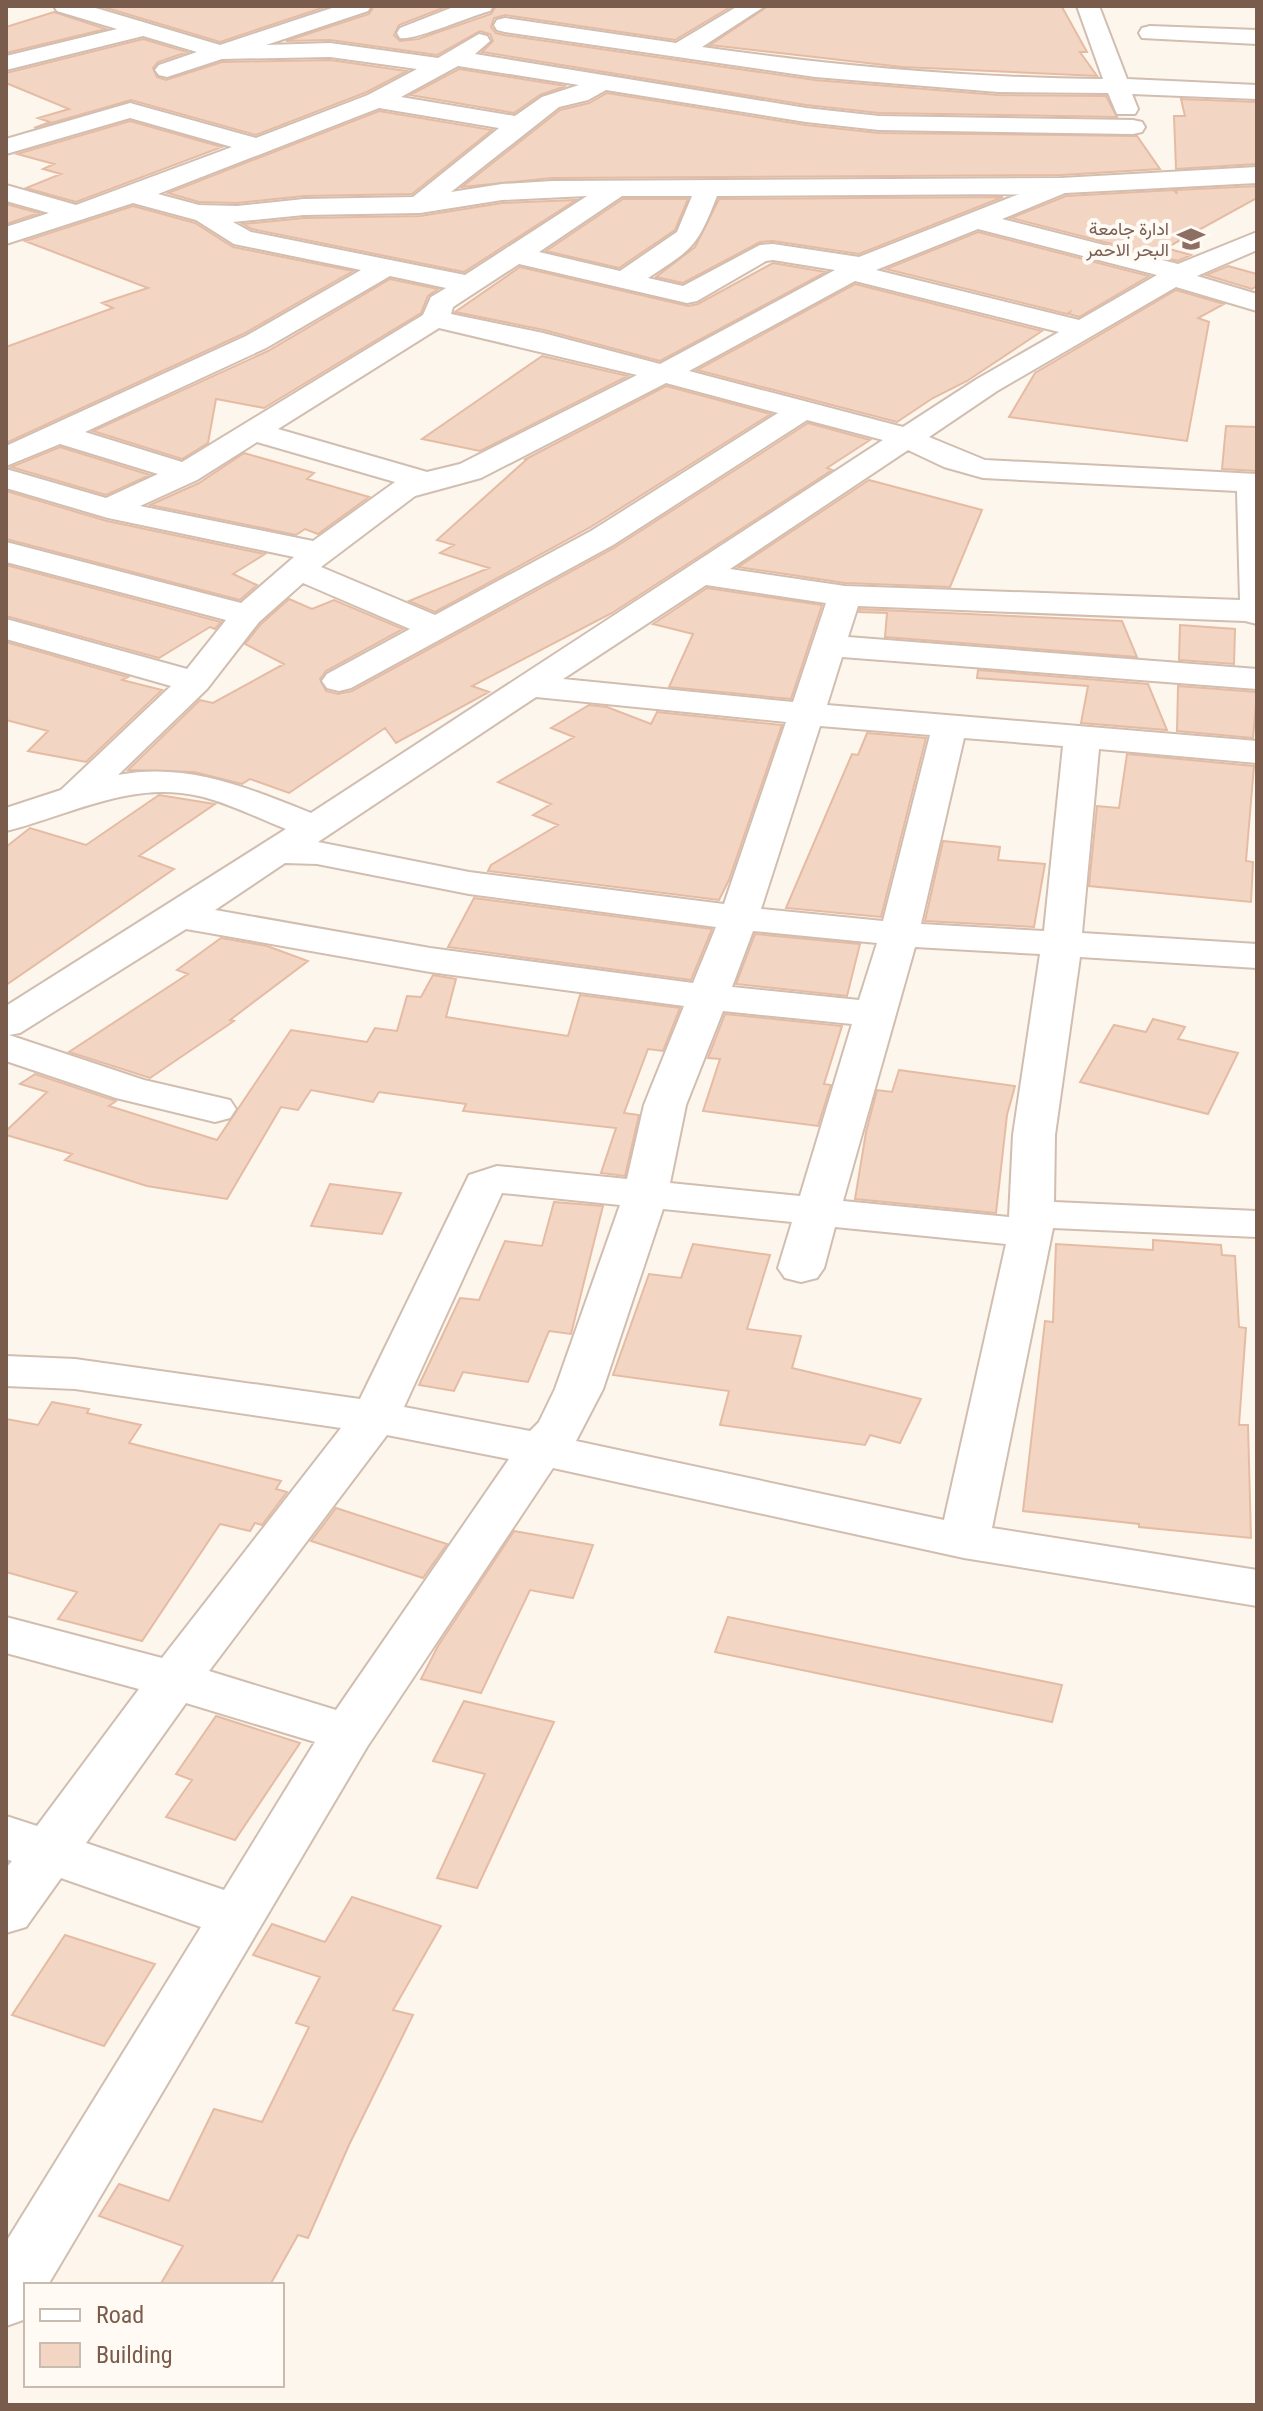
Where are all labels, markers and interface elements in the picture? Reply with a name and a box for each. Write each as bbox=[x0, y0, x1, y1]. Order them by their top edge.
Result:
place label: ادارة جامعة البحر الاحمر bbox=[1085, 218, 1169, 261]
school or university icon: ادارة جامعة البحر الاحمر bbox=[1176, 224, 1206, 254]
legend bbox=[24, 2283, 284, 2387]
text: Road bbox=[96, 2301, 144, 2329]
text: Building bbox=[96, 2341, 173, 2369]

